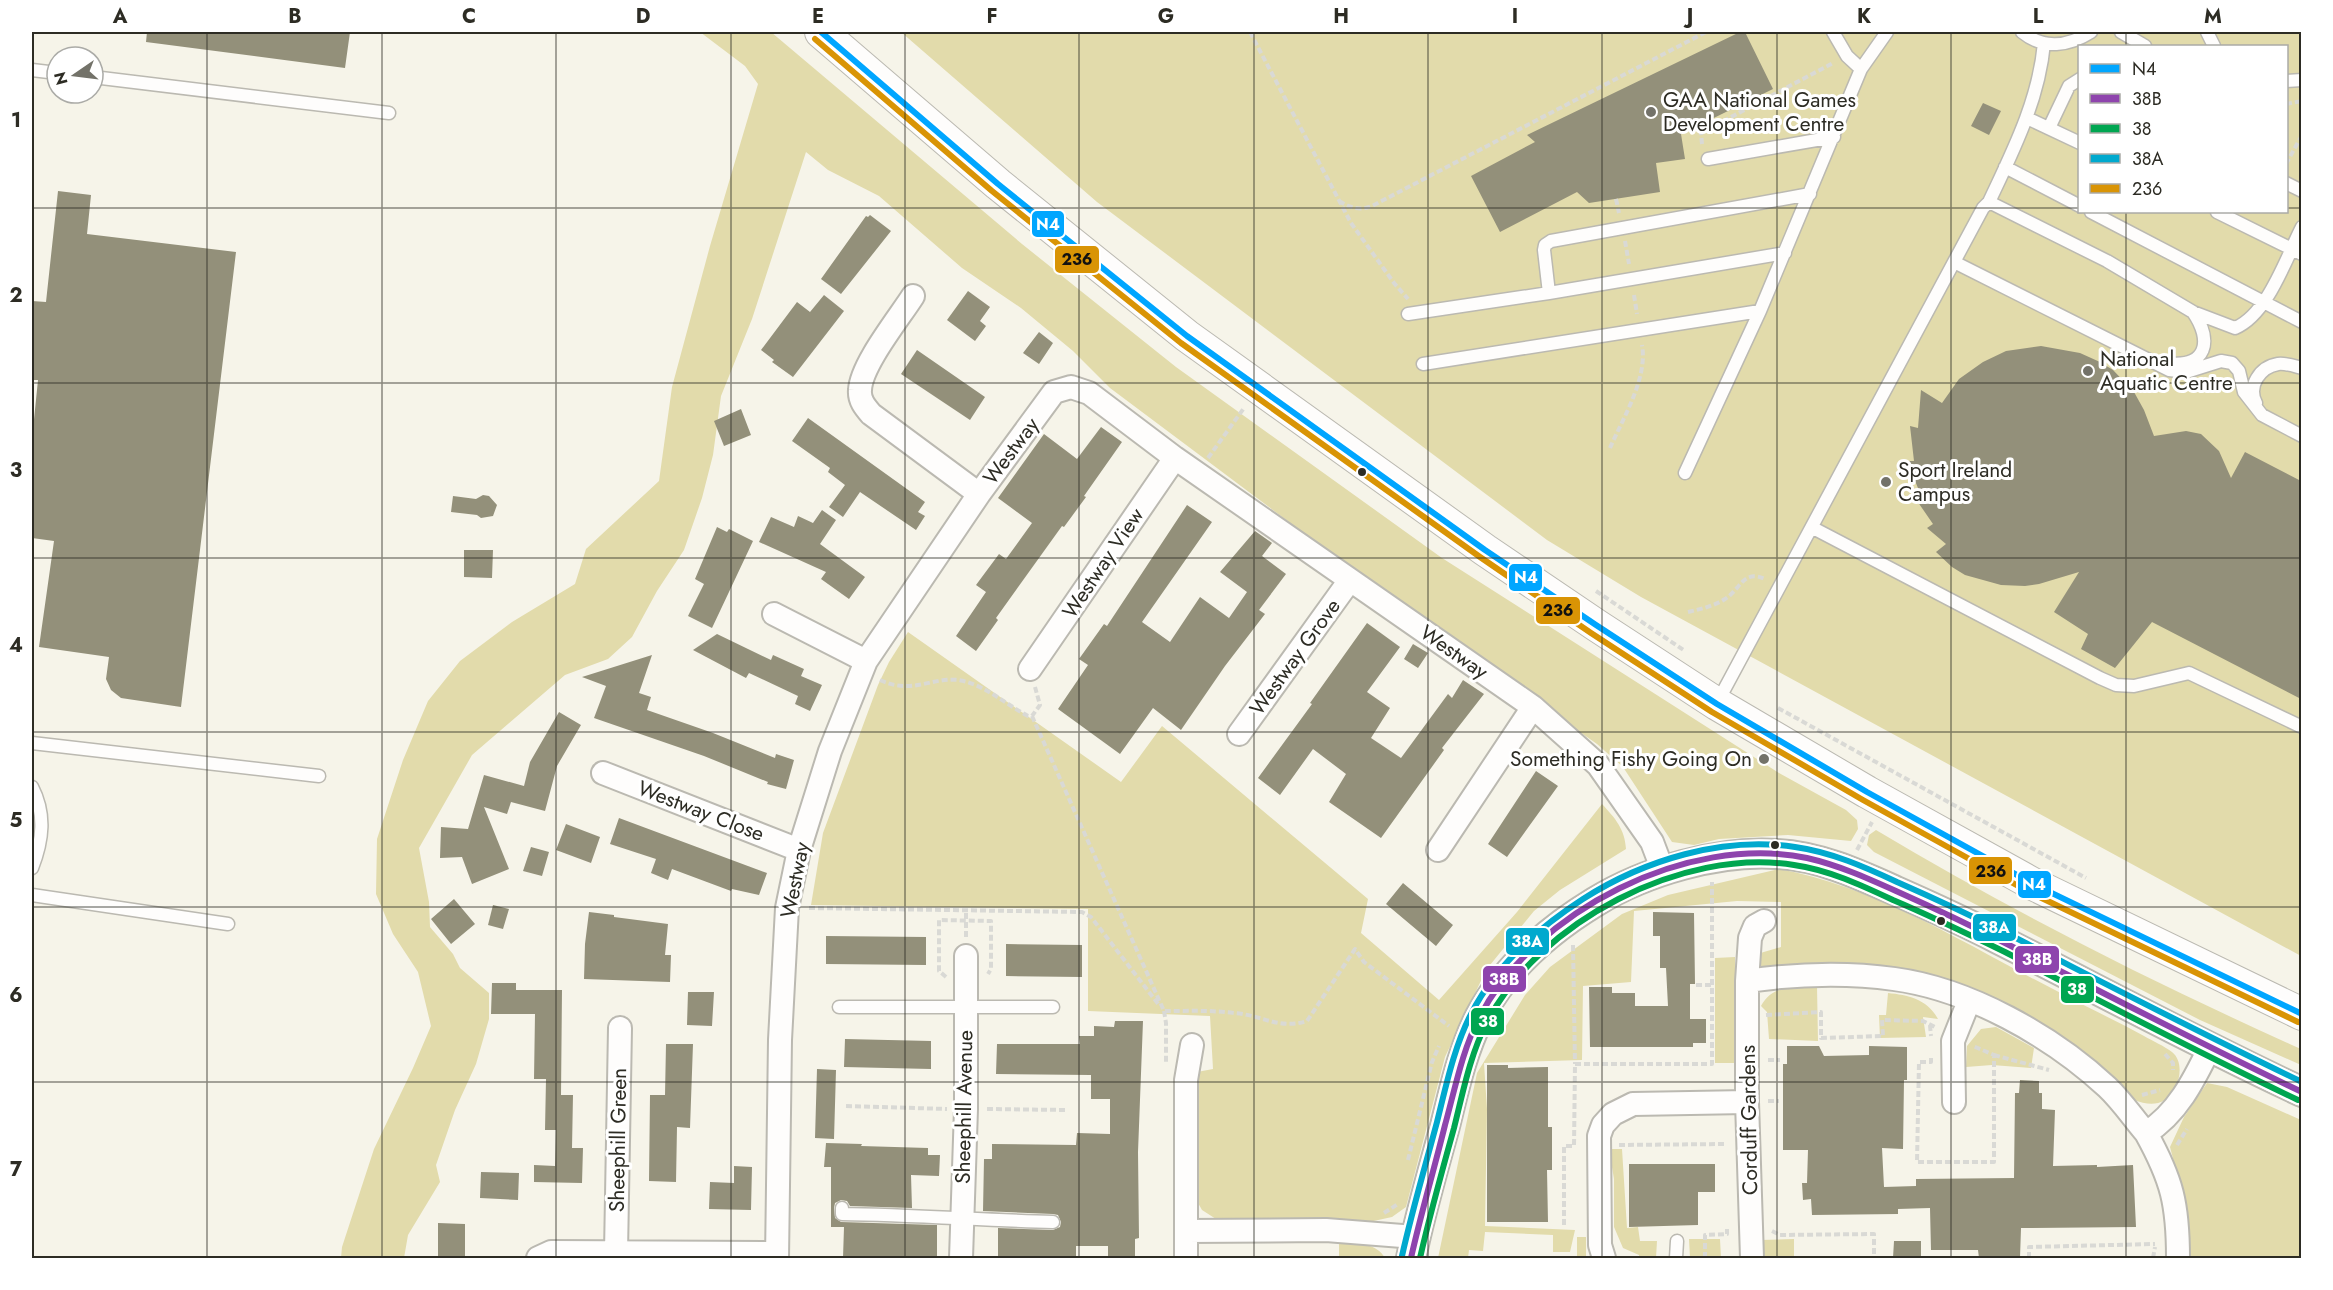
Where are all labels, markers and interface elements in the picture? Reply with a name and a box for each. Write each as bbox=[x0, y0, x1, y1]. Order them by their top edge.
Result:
text: A bbox=[112, 2, 128, 31]
text: B bbox=[288, 2, 302, 31]
text: C bbox=[462, 2, 476, 31]
text: D bbox=[636, 2, 650, 31]
text: E bbox=[812, 2, 824, 31]
text: F bbox=[986, 2, 998, 31]
text: G bbox=[1158, 2, 1174, 31]
text: H bbox=[1333, 2, 1349, 31]
text: I bbox=[1512, 2, 1518, 31]
text: J bbox=[1683, 2, 1693, 31]
text: K bbox=[1857, 2, 1871, 31]
text: L bbox=[2033, 2, 2044, 31]
text: M bbox=[2204, 2, 2222, 31]
north arrow bbox=[45, 45, 105, 105]
legend bbox=[2078, 45, 2288, 213]
text: N4 bbox=[2132, 56, 2156, 82]
text: N bbox=[48, 70, 74, 87]
place label: GAA National Games Development Centre bbox=[1663, 85, 1856, 139]
text: 38B bbox=[2132, 86, 2162, 112]
marker: GAA National Games Development Centre bbox=[1644, 105, 1658, 119]
text: 1 bbox=[11, 106, 21, 135]
text: 38 bbox=[2132, 116, 2152, 142]
text: 38A bbox=[2132, 146, 2163, 172]
text: 236 bbox=[2132, 176, 2162, 202]
line badge: N4 bbox=[1031, 210, 1065, 238]
text: N4 bbox=[1036, 213, 1060, 236]
line badge: 236 bbox=[1054, 245, 1100, 274]
text: 236 bbox=[1061, 248, 1093, 271]
text: 2 bbox=[9, 281, 23, 310]
place label: National Aquatic Centre bbox=[2100, 344, 2233, 398]
marker: National Aquatic Centre bbox=[2081, 364, 2095, 378]
street label: Westway bbox=[976, 411, 1047, 491]
place label: Sport Ireland Campus bbox=[1898, 455, 2012, 509]
text: 3 bbox=[10, 456, 22, 485]
unlabelled marker bbox=[1356, 466, 1368, 478]
marker: Sport Ireland Campus bbox=[1879, 475, 1893, 489]
street label: Westway View bbox=[1055, 501, 1151, 624]
line badge: N4 bbox=[1508, 563, 1543, 592]
text: N4 bbox=[1514, 566, 1538, 589]
street label: Westway Grove bbox=[1243, 593, 1348, 721]
line badge: 236 bbox=[1535, 596, 1581, 625]
text: 236 bbox=[1542, 599, 1574, 622]
street label: Westway bbox=[1414, 618, 1495, 687]
text: 4 bbox=[9, 631, 23, 660]
place label: Something Fishy Going On bbox=[1510, 744, 1752, 774]
marker: Something Fishy Going On bbox=[1757, 752, 1771, 766]
street label: Westway Close bbox=[633, 773, 769, 849]
text: 5 bbox=[10, 806, 23, 835]
street label: Westway bbox=[773, 839, 817, 921]
unlabelled marker bbox=[1769, 839, 1781, 851]
line badge: 236 bbox=[1968, 856, 2013, 885]
text: 236 bbox=[1975, 860, 2007, 883]
line badge: N4 bbox=[2017, 870, 2052, 899]
text: N4 bbox=[2022, 873, 2046, 896]
line badge: 38A bbox=[1972, 913, 2017, 942]
unlabelled marker bbox=[1935, 915, 1947, 927]
text: 38A bbox=[1978, 916, 2010, 939]
line badge: 38A bbox=[1505, 927, 1550, 956]
text: 38A bbox=[1511, 930, 1543, 953]
line badge: 38B bbox=[2014, 945, 2060, 974]
text: 38B bbox=[2022, 948, 2052, 971]
line badge: 38B bbox=[1482, 965, 1527, 993]
text: 38B bbox=[1489, 968, 1519, 991]
line badge: 38 bbox=[2060, 975, 2095, 1004]
text: 38 bbox=[2067, 978, 2087, 1001]
text: 6 bbox=[9, 981, 23, 1010]
line badge: 38 bbox=[1470, 1007, 1505, 1036]
text: 38 bbox=[1478, 1010, 1498, 1033]
street label: Sheephill Avenue bbox=[948, 1030, 980, 1184]
street label: Corduff Gardens bbox=[1733, 1045, 1765, 1195]
street label: Sheephill Green bbox=[602, 1068, 634, 1212]
text: 7 bbox=[10, 1155, 23, 1184]

